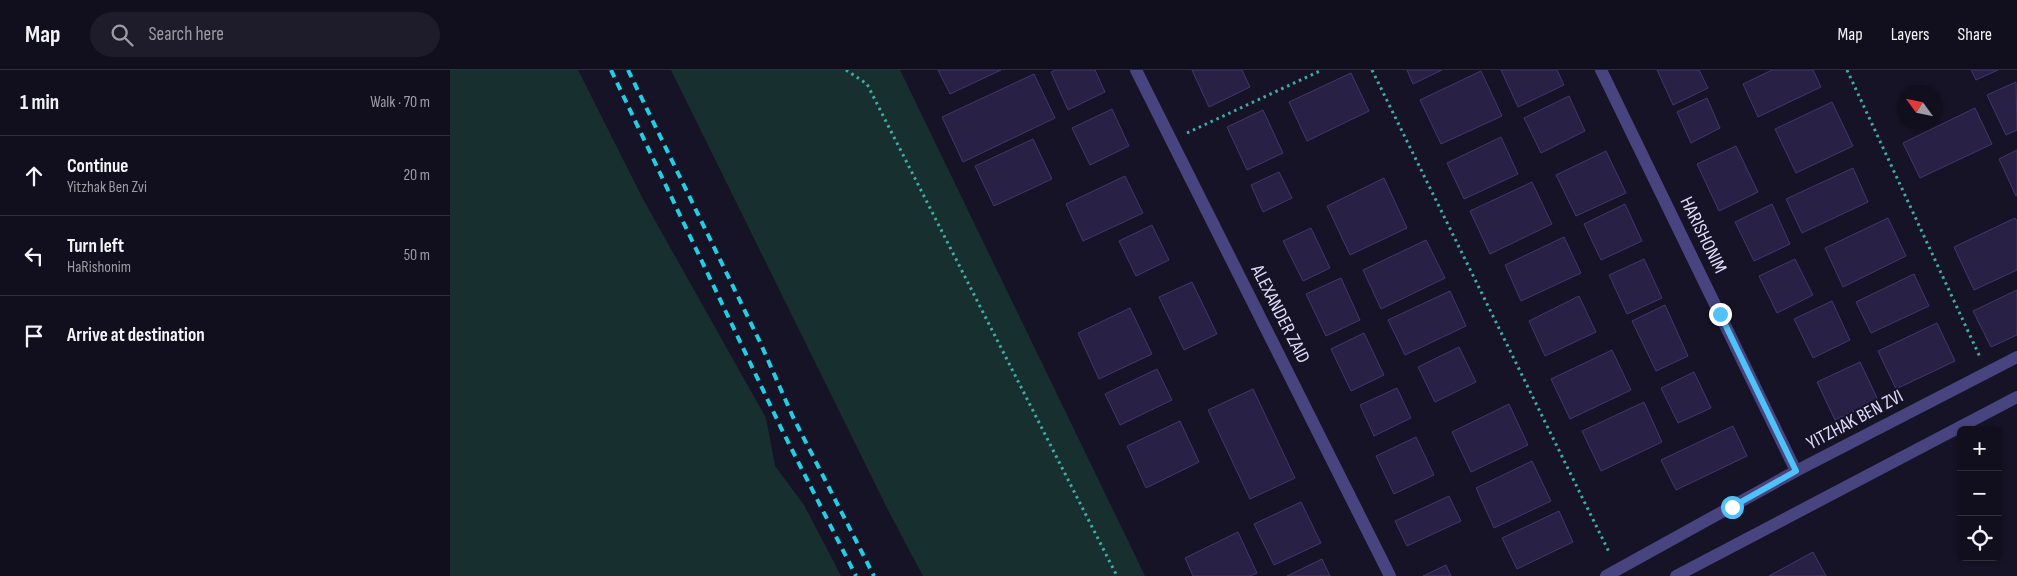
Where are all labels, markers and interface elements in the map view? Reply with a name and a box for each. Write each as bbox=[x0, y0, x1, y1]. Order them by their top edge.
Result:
search box bbox=[90, 12, 440, 57]
text: Map bbox=[25, 20, 60, 49]
icon: search bbox=[108, 21, 136, 49]
text: Search here bbox=[148, 23, 224, 46]
text: Map bbox=[1838, 24, 1863, 45]
text: Layers bbox=[1891, 24, 1930, 45]
text: Share bbox=[1958, 24, 1992, 45]
north arrow bbox=[1897, 85, 1942, 130]
text: 1 min bbox=[20, 90, 59, 115]
text: Walk · 70 m bbox=[370, 93, 430, 112]
text: Continue bbox=[67, 155, 128, 178]
icon: ahead bbox=[20, 162, 48, 190]
text: 20 m bbox=[403, 166, 430, 185]
text: Yitzhak Ben Zvi bbox=[67, 178, 147, 197]
street label: HARISHONIM bbox=[1675, 193, 1731, 277]
text: Turn left bbox=[67, 235, 124, 258]
icon: left bbox=[20, 242, 48, 270]
text: 50 m bbox=[404, 246, 430, 265]
text: HaRishonim bbox=[67, 258, 131, 277]
street label: ALEXANDER ZAID bbox=[1245, 260, 1315, 367]
route end bbox=[1709, 303, 1732, 326]
icon: arrive bbox=[20, 322, 48, 350]
text: Arrive at destination bbox=[67, 324, 205, 347]
street label: YITZHAK BEN ZVI bbox=[1803, 385, 1907, 455]
map controls bbox=[1957, 426, 2002, 561]
button: + bbox=[1957, 426, 2002, 471]
button: − bbox=[1957, 471, 2002, 516]
route start bbox=[1721, 496, 1744, 519]
button: locate bbox=[1957, 516, 2002, 561]

